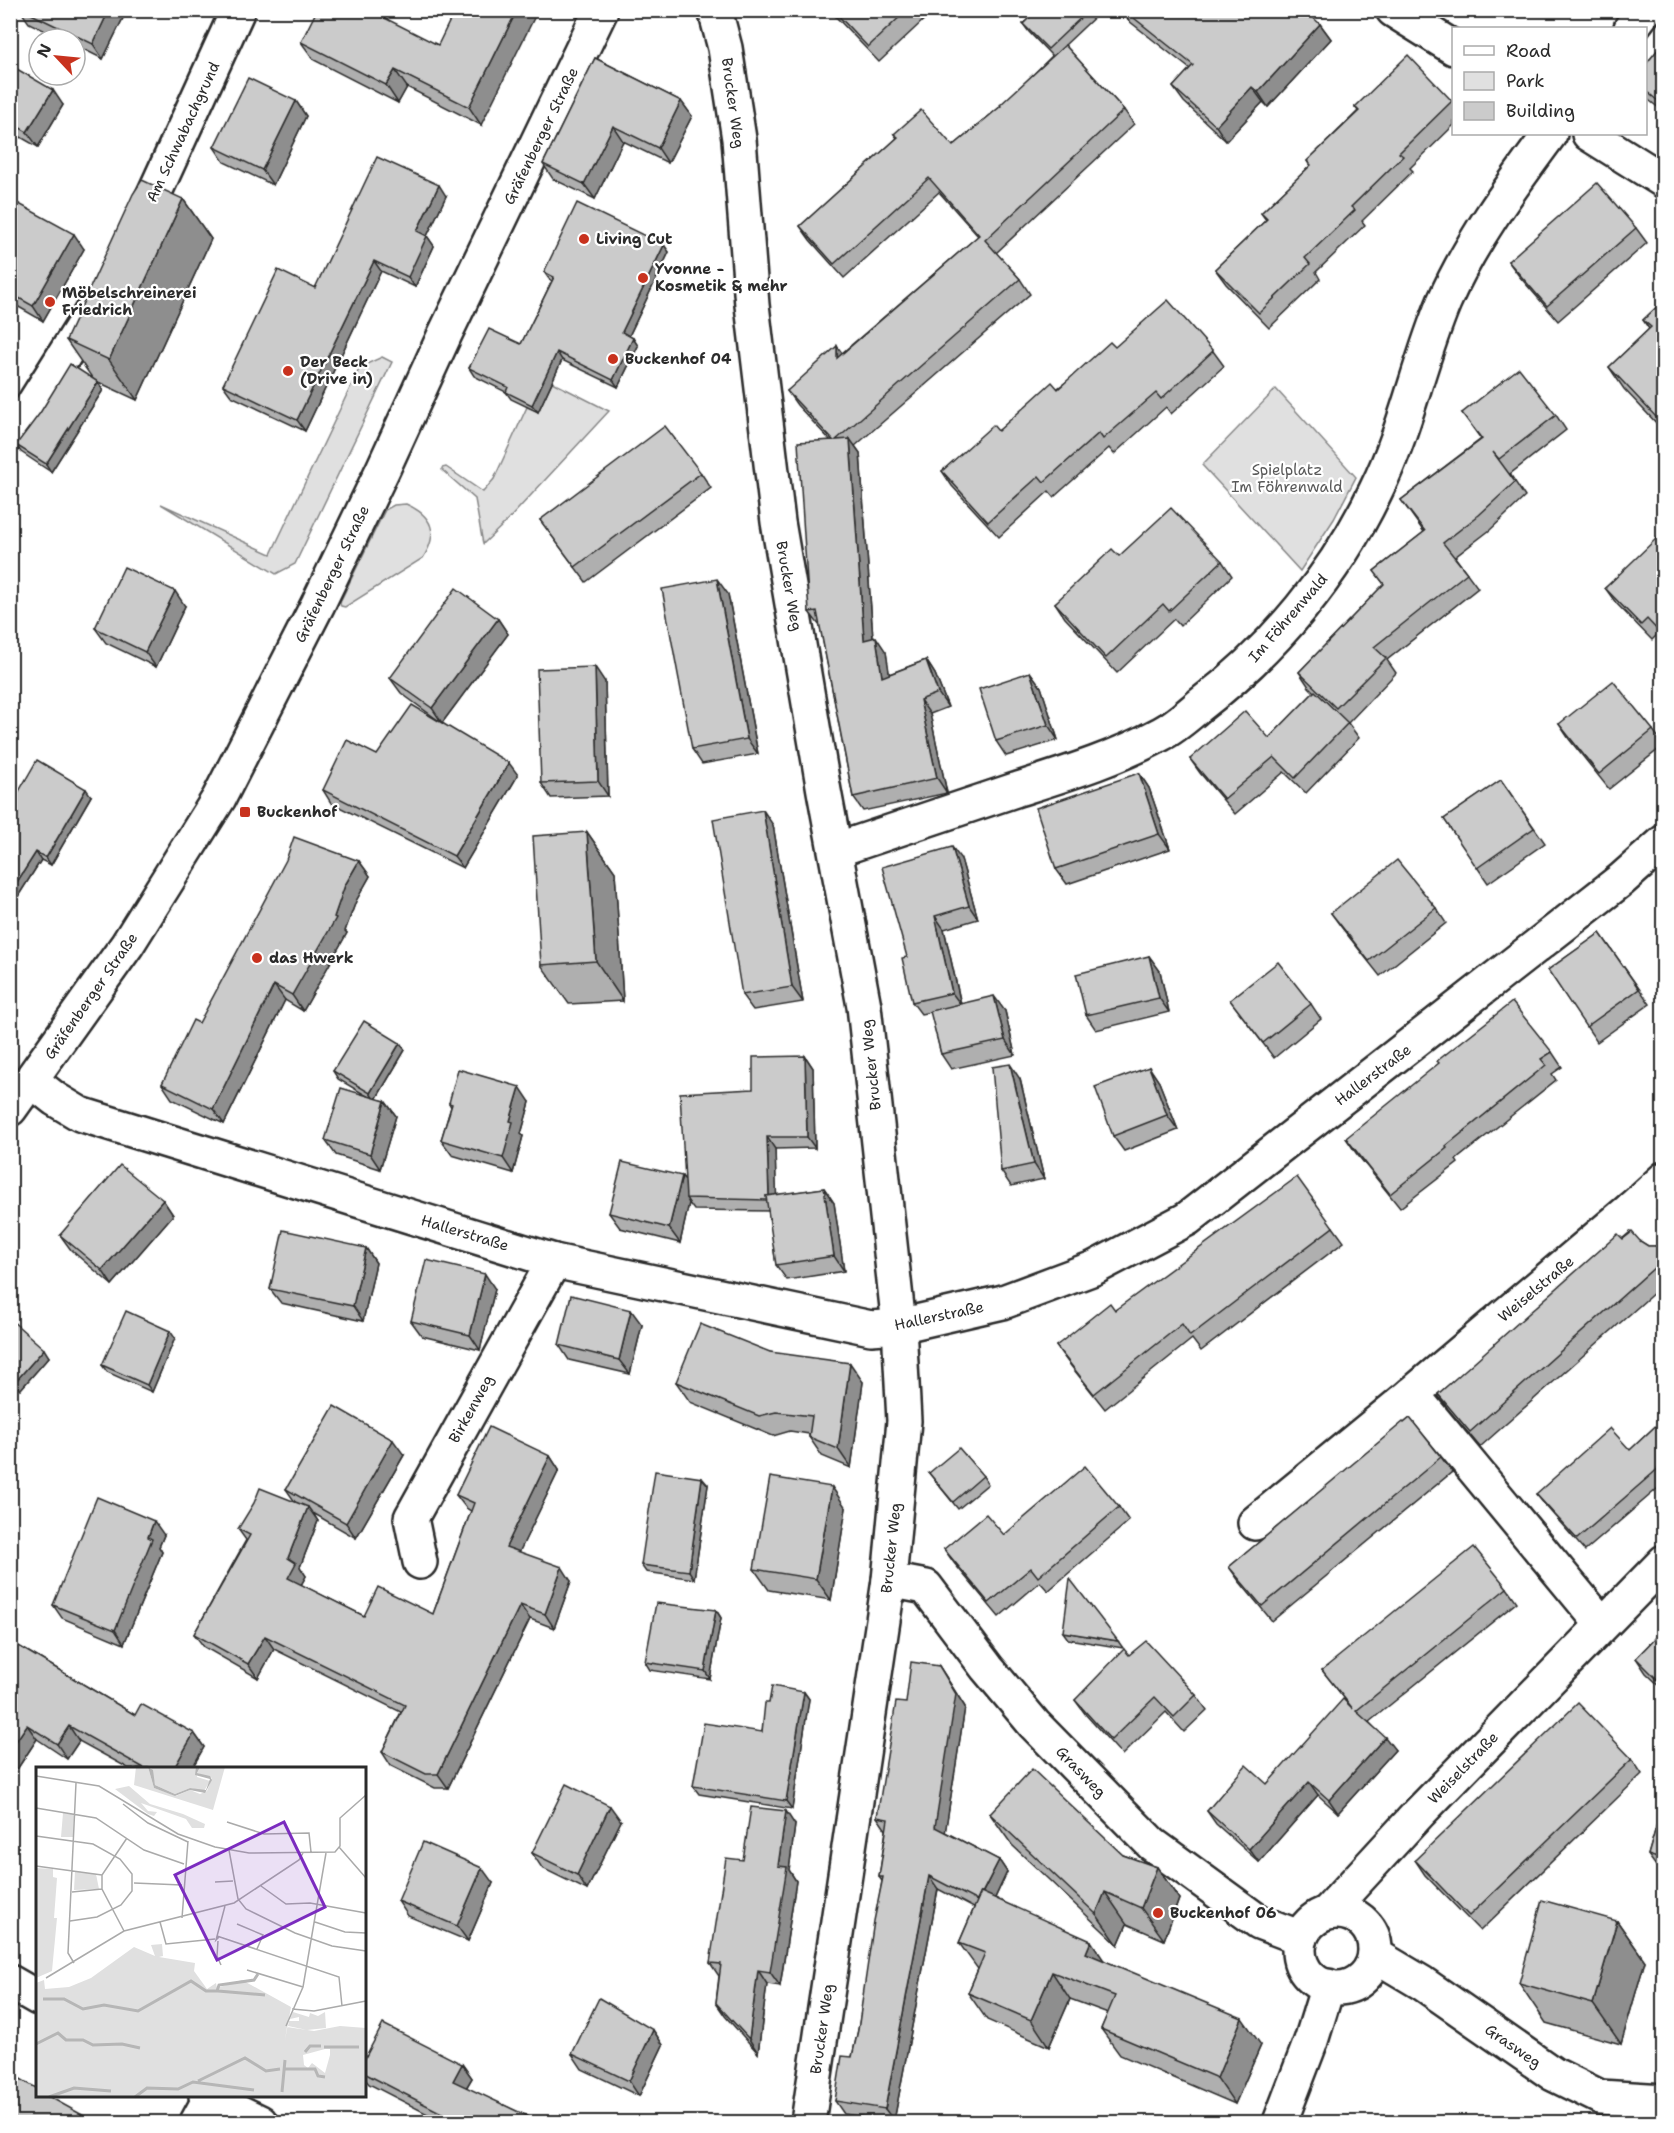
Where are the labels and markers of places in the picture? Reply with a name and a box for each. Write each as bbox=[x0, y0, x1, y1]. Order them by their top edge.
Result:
place label: Living Cut bbox=[596, 229, 672, 249]
marker: Living Cut bbox=[577, 232, 591, 246]
place label: Yvonne - Kosmetik & mehr bbox=[655, 259, 788, 296]
marker: Yvonne - Kosmetik & mehr bbox=[636, 271, 650, 285]
place label: Möbelschreinerei Friedrich bbox=[62, 283, 196, 320]
marker: Möbelschreinerei Friedrich bbox=[43, 295, 57, 309]
place label: Buckenhof 04 bbox=[625, 349, 732, 369]
place label: Der Beck (Drive in) bbox=[300, 352, 373, 389]
marker: Buckenhof 04 bbox=[606, 352, 620, 366]
marker: Der Beck (Drive in) bbox=[281, 364, 295, 378]
place label: Buckenhof bbox=[257, 802, 337, 822]
marker: Buckenhof bbox=[238, 805, 252, 819]
place label: das Hwerk bbox=[269, 948, 354, 968]
marker: das Hwerk bbox=[250, 951, 264, 965]
place label: Buckenhof 06 bbox=[1170, 1903, 1276, 1923]
marker: Buckenhof 06 bbox=[1151, 1906, 1165, 1920]

